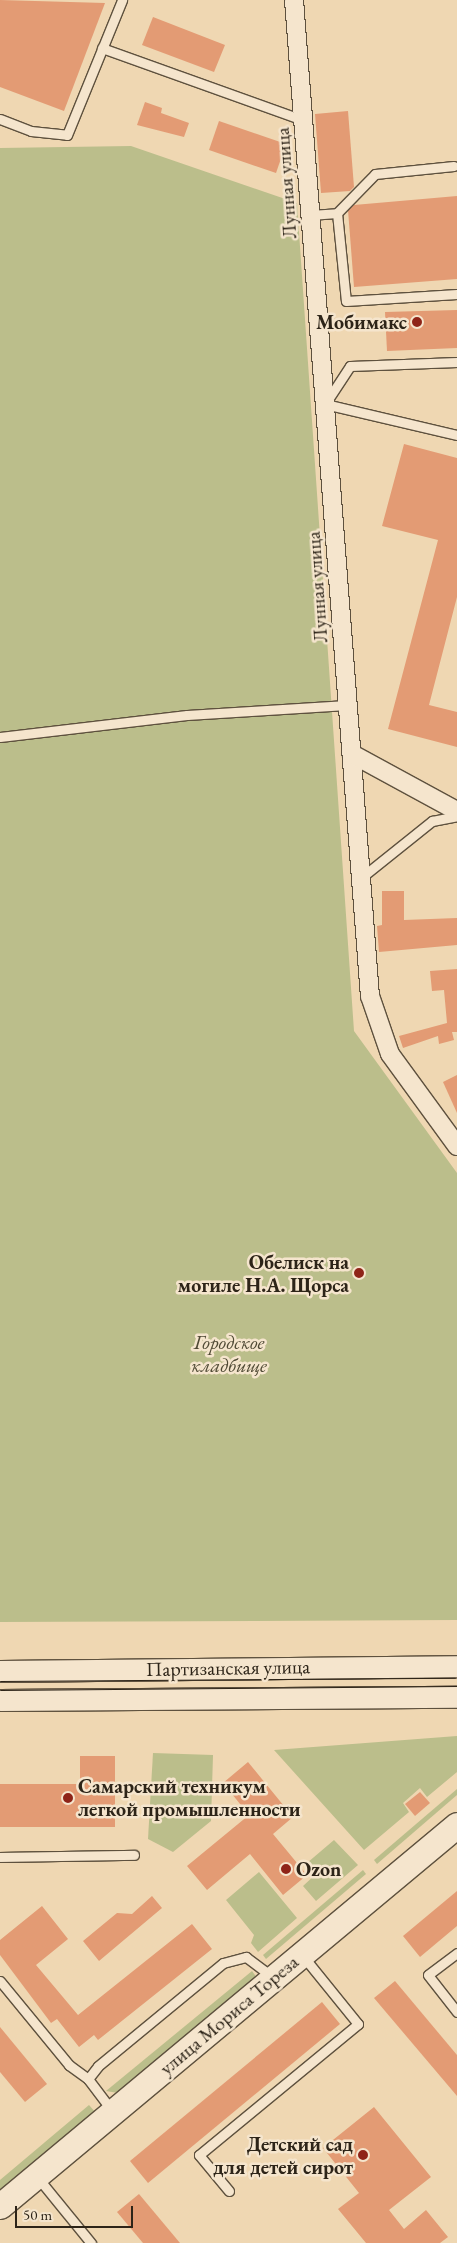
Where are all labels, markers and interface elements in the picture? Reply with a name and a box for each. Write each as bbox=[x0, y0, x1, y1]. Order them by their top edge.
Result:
street label: Лунная улица bbox=[270, 127, 302, 239]
place label: Мобимакс bbox=[316, 310, 407, 334]
marker: Мобимакс bbox=[411, 316, 423, 328]
street label: Лунная улица bbox=[301, 531, 333, 643]
place label: Обелиск на могиле Н.А. Щорса bbox=[178, 1250, 349, 1297]
marker: Обелиск на могиле Н.А. Щорса bbox=[353, 1267, 365, 1279]
park label: Городское кладбище bbox=[191, 1331, 267, 1378]
street label: Партизанская улица bbox=[146, 1655, 310, 1681]
place label: Самарский техникум легкой промышленности bbox=[78, 1774, 301, 1821]
marker: Самарский техникум легкой промышленности bbox=[62, 1792, 74, 1804]
place label: Ozon bbox=[296, 1857, 341, 1881]
marker: Ozon bbox=[280, 1863, 292, 1875]
street label: улица Мориса Тореза bbox=[155, 1950, 303, 2080]
place label: Детский сад для детей сирот bbox=[213, 2132, 353, 2179]
marker: Детский сад для детей сирот bbox=[357, 2149, 369, 2161]
scale bar bbox=[18, 2196, 135, 2228]
text: 50 m bbox=[23, 2205, 52, 2224]

